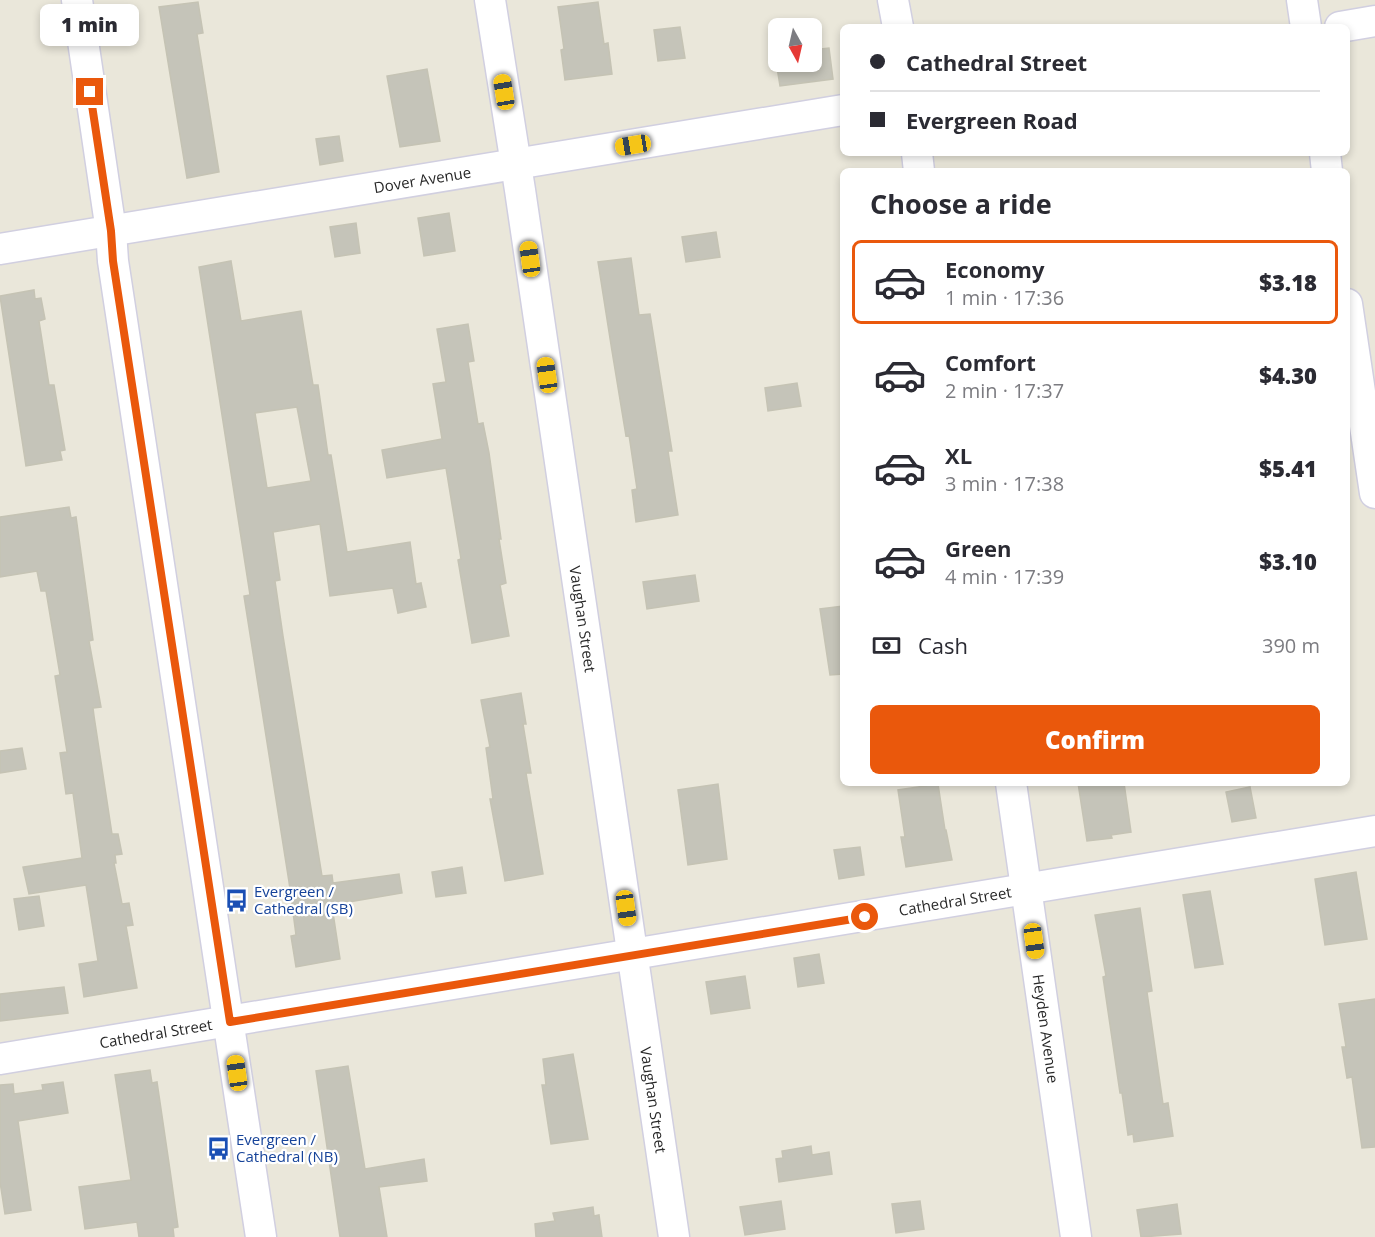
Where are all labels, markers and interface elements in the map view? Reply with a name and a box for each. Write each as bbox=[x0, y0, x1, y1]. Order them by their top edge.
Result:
callout: 1 min bbox=[40, 5, 140, 47]
text: 1 min bbox=[61, 11, 118, 38]
north arrow bbox=[768, 18, 822, 72]
map controls bbox=[768, 18, 822, 72]
text: Cathedral Street bbox=[906, 47, 1087, 77]
car bbox=[492, 73, 516, 111]
route end bbox=[76, 78, 103, 105]
text: Evergreen Road bbox=[906, 105, 1078, 135]
car bbox=[614, 133, 652, 157]
street label: Dover Avenue bbox=[372, 162, 472, 197]
text: Choose a ride bbox=[870, 185, 1052, 222]
car bbox=[519, 240, 541, 278]
text: Economy bbox=[945, 254, 1044, 284]
icon: car bbox=[873, 255, 927, 309]
text: $3.18 bbox=[1259, 267, 1317, 297]
text: 1 min · 17:36 bbox=[945, 284, 1064, 311]
text: Comfort bbox=[945, 347, 1036, 377]
icon: car bbox=[873, 348, 927, 402]
car bbox=[536, 356, 558, 394]
text: $4.30 bbox=[1259, 360, 1317, 390]
text: 2 min · 17:37 bbox=[945, 377, 1064, 404]
text: XL bbox=[945, 440, 972, 470]
icon: car bbox=[873, 441, 927, 495]
text: $5.41 bbox=[1259, 453, 1317, 483]
text: 3 min · 17:38 bbox=[945, 470, 1064, 497]
text: Green bbox=[945, 533, 1011, 563]
icon: car bbox=[873, 534, 927, 588]
text: $3.10 bbox=[1259, 546, 1317, 576]
text: 4 min · 17:39 bbox=[945, 563, 1064, 590]
street label: Vaughan Street bbox=[565, 565, 601, 674]
icon: cash bbox=[870, 629, 903, 662]
text: Cash bbox=[918, 630, 968, 660]
text: 390 m bbox=[1262, 632, 1320, 659]
button: Confirm bbox=[870, 705, 1320, 774]
place label: Evergreen / Cathedral (SB) bbox=[254, 881, 353, 918]
street label: Cathedral Street bbox=[897, 881, 1013, 920]
bus stop icon: Evergreen / Cathedral (SB) bbox=[223, 887, 249, 913]
car bbox=[615, 889, 637, 927]
route start bbox=[851, 903, 878, 930]
car bbox=[1023, 922, 1045, 960]
street label: Heyden Avenue bbox=[1028, 973, 1064, 1084]
street label: Cathedral Street bbox=[98, 1014, 214, 1052]
street label: Vaughan Street bbox=[636, 1045, 672, 1154]
car bbox=[226, 1054, 248, 1092]
place label: Evergreen / Cathedral (NB) bbox=[236, 1129, 338, 1166]
bus stop icon: Evergreen / Cathedral (NB) bbox=[205, 1135, 231, 1161]

